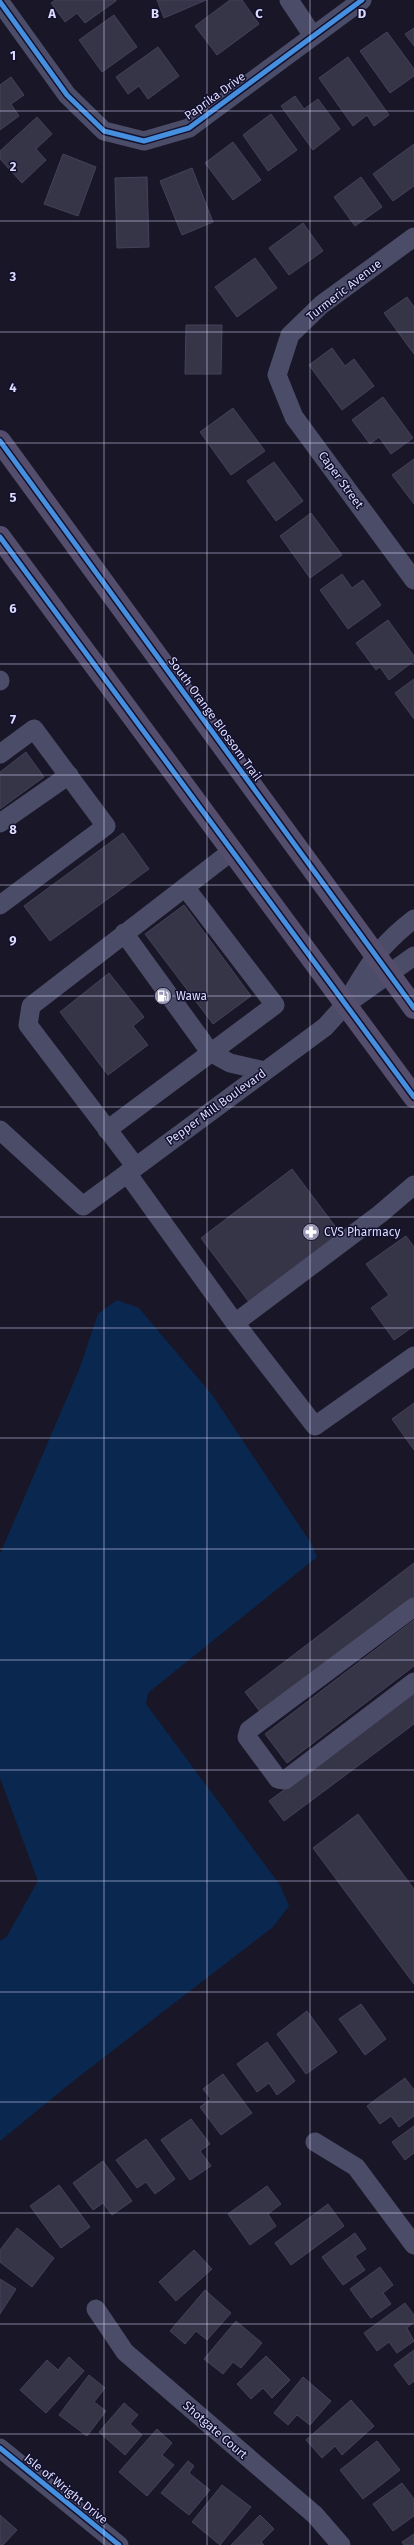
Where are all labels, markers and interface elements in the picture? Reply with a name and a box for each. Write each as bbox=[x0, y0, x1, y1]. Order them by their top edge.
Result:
text: A bbox=[47, 6, 56, 21]
text: B bbox=[151, 6, 159, 21]
text: C bbox=[255, 6, 263, 21]
text: D bbox=[358, 6, 367, 21]
text: 1 bbox=[10, 48, 16, 63]
street label: Paprika Drive bbox=[182, 69, 248, 123]
text: 2 bbox=[10, 159, 17, 174]
street label: Turmeric Avenue bbox=[304, 256, 384, 324]
text: 3 bbox=[9, 269, 17, 284]
text: 4 bbox=[9, 380, 17, 395]
street label: Caper Street bbox=[316, 449, 367, 512]
text: 5 bbox=[10, 490, 17, 505]
text: 6 bbox=[9, 601, 17, 616]
street label: South Orange Blossom Trail bbox=[165, 654, 265, 784]
text: 7 bbox=[10, 712, 16, 727]
text: 8 bbox=[9, 822, 17, 837]
text: 9 bbox=[9, 933, 17, 948]
fuel station icon: Wawa bbox=[153, 986, 173, 1006]
place label: Wawa bbox=[176, 989, 207, 1003]
street label: Pepper Mill Boulevard bbox=[163, 1066, 269, 1148]
pharmacy icon: CVS Pharmacy bbox=[301, 1222, 321, 1242]
place label: CVS Pharmacy bbox=[324, 1225, 400, 1239]
street label: Shotgate Court bbox=[180, 2398, 250, 2462]
street label: Isle of Wright Drive bbox=[21, 2451, 111, 2527]

